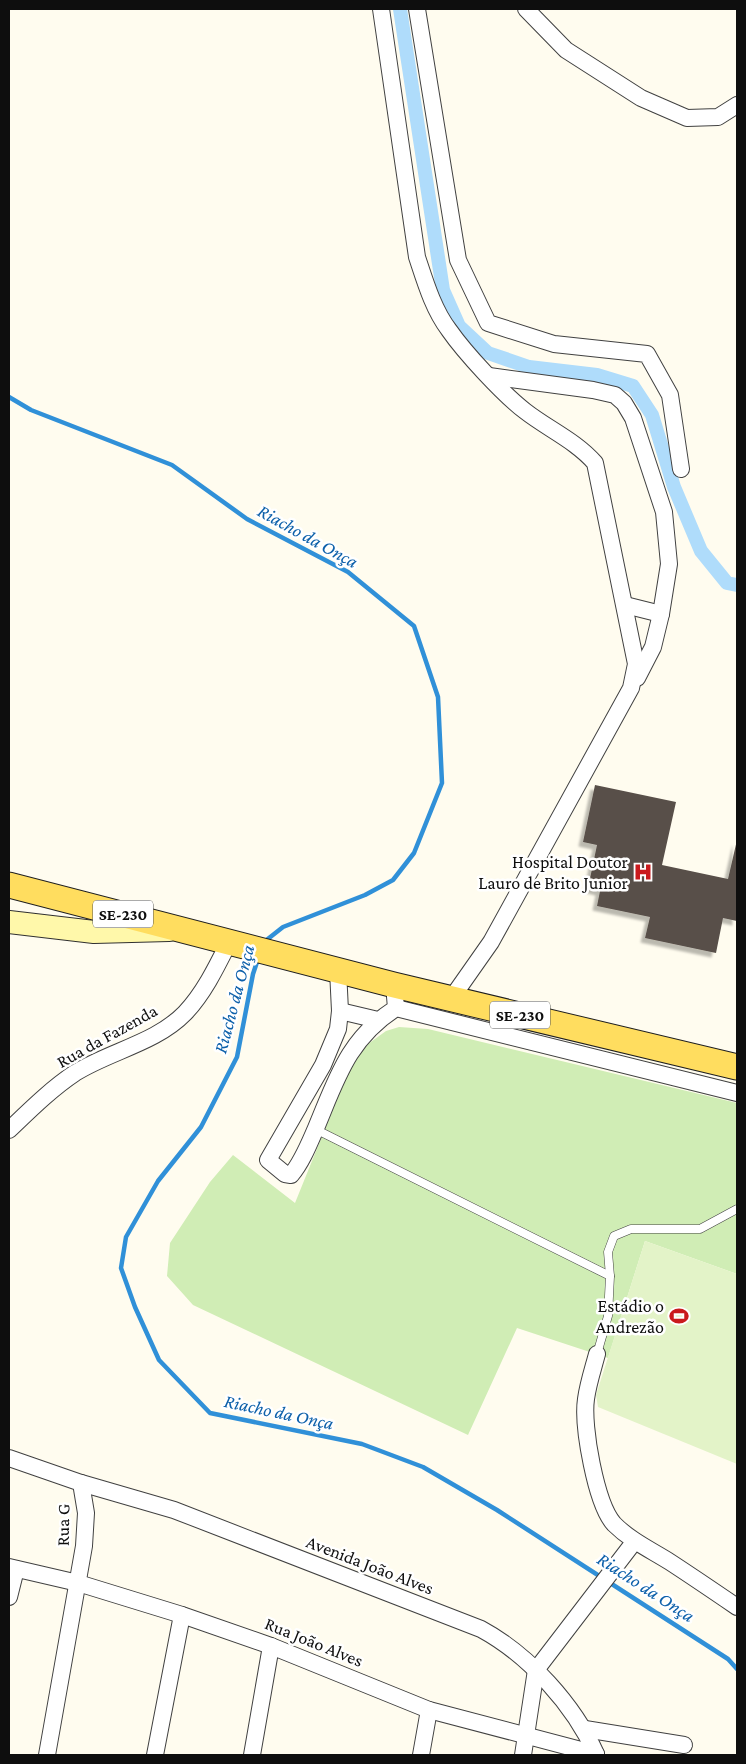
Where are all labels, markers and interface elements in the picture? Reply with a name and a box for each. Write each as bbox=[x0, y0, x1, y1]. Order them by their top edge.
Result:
water label: Riacho da Onça bbox=[254, 500, 362, 572]
place label: Hospital Doutor Lauro de Brito Junior bbox=[478, 852, 629, 893]
hospital icon: Hospital Doutor Lauro de Brito Junior bbox=[632, 861, 654, 883]
road number: SE-230 bbox=[93, 901, 153, 928]
water label: Riacho da Onça bbox=[209, 942, 259, 1055]
street label: Rua da Fazenda bbox=[53, 1000, 161, 1072]
road number: SE-230 bbox=[490, 1002, 550, 1028]
place label: Estádio o Andrezão bbox=[596, 1296, 664, 1337]
sports icon: Estádio o Andrezão bbox=[668, 1305, 690, 1327]
water label: Riacho da Onça bbox=[222, 1390, 336, 1434]
street label: Rua G bbox=[53, 1504, 73, 1546]
street label: Avenida João Alves bbox=[304, 1532, 436, 1598]
water label: Riacho da Onça bbox=[594, 1548, 698, 1626]
street label: Rua João Alves bbox=[262, 1613, 366, 1671]

